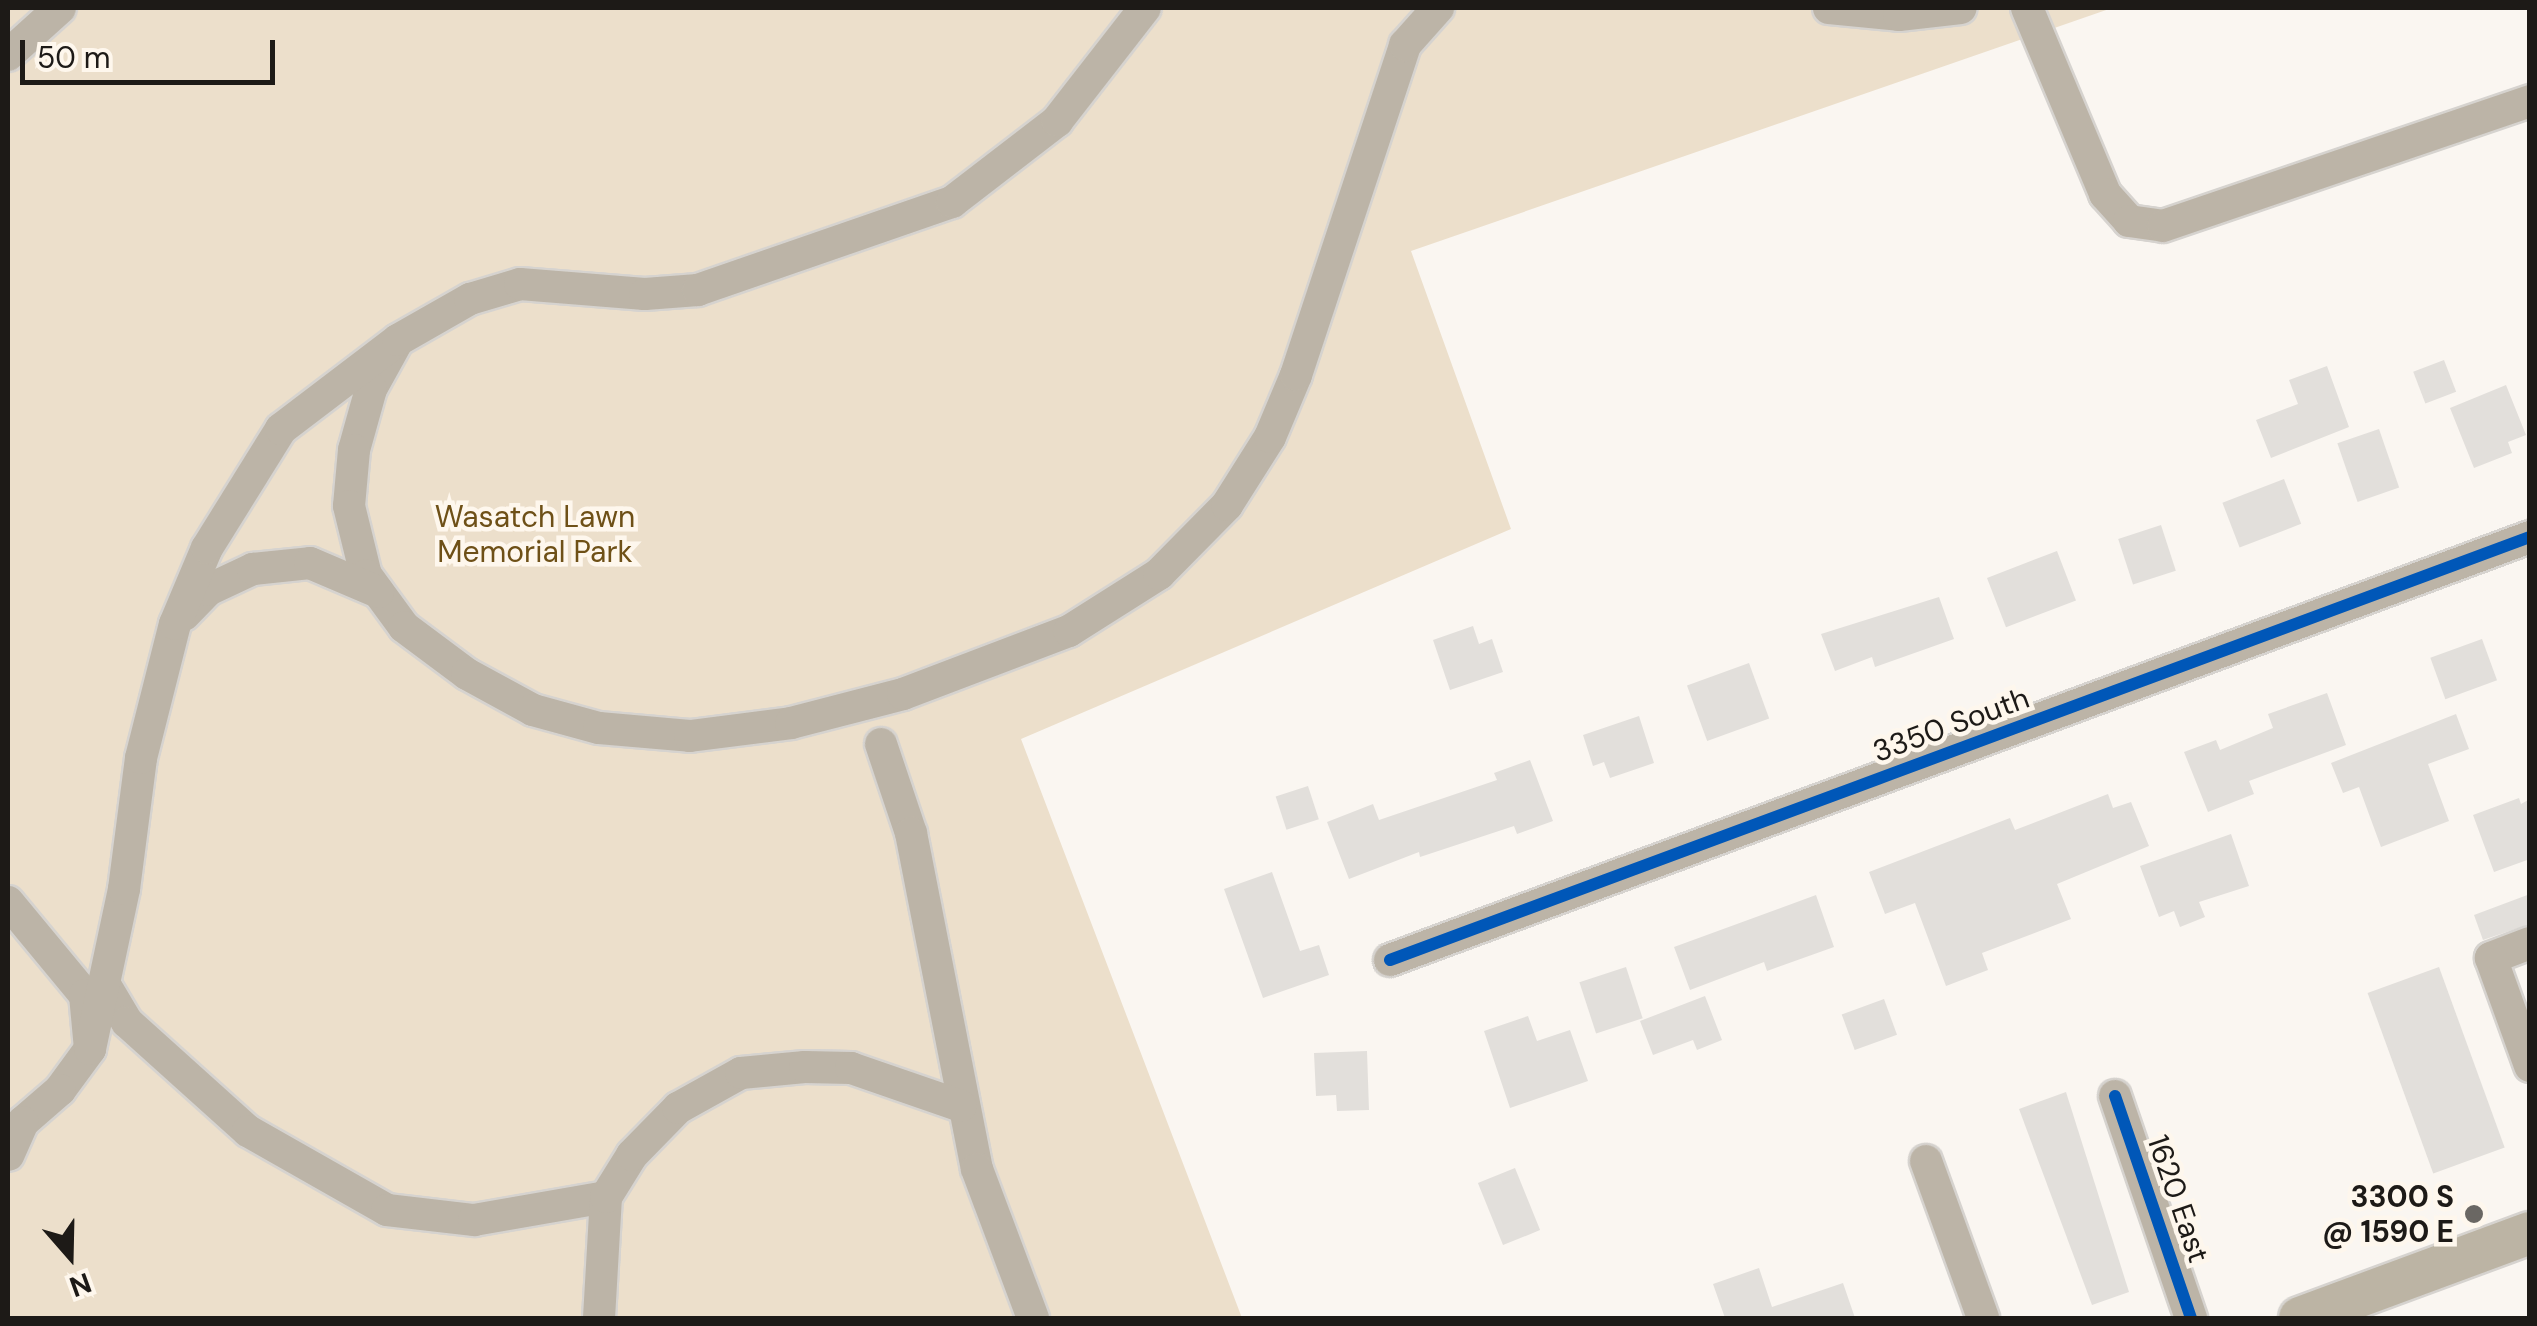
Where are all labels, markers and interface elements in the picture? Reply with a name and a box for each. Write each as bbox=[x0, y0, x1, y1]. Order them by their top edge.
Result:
scale bar bbox=[25, 20, 280, 82]
text: 50 m bbox=[37, 38, 111, 77]
park label: Wasatch Lawn Memorial Park bbox=[435, 499, 635, 570]
street label: 3350 South bbox=[1868, 680, 2034, 770]
street label: 1620 East bbox=[2139, 1131, 2217, 1267]
place label: 3300 S @ 1590 E bbox=[2322, 1179, 2454, 1250]
marker: 3300 S @ 1590 E bbox=[2463, 1203, 2485, 1225]
north arrow bbox=[20, 1206, 120, 1306]
text: N bbox=[65, 1264, 96, 1306]

